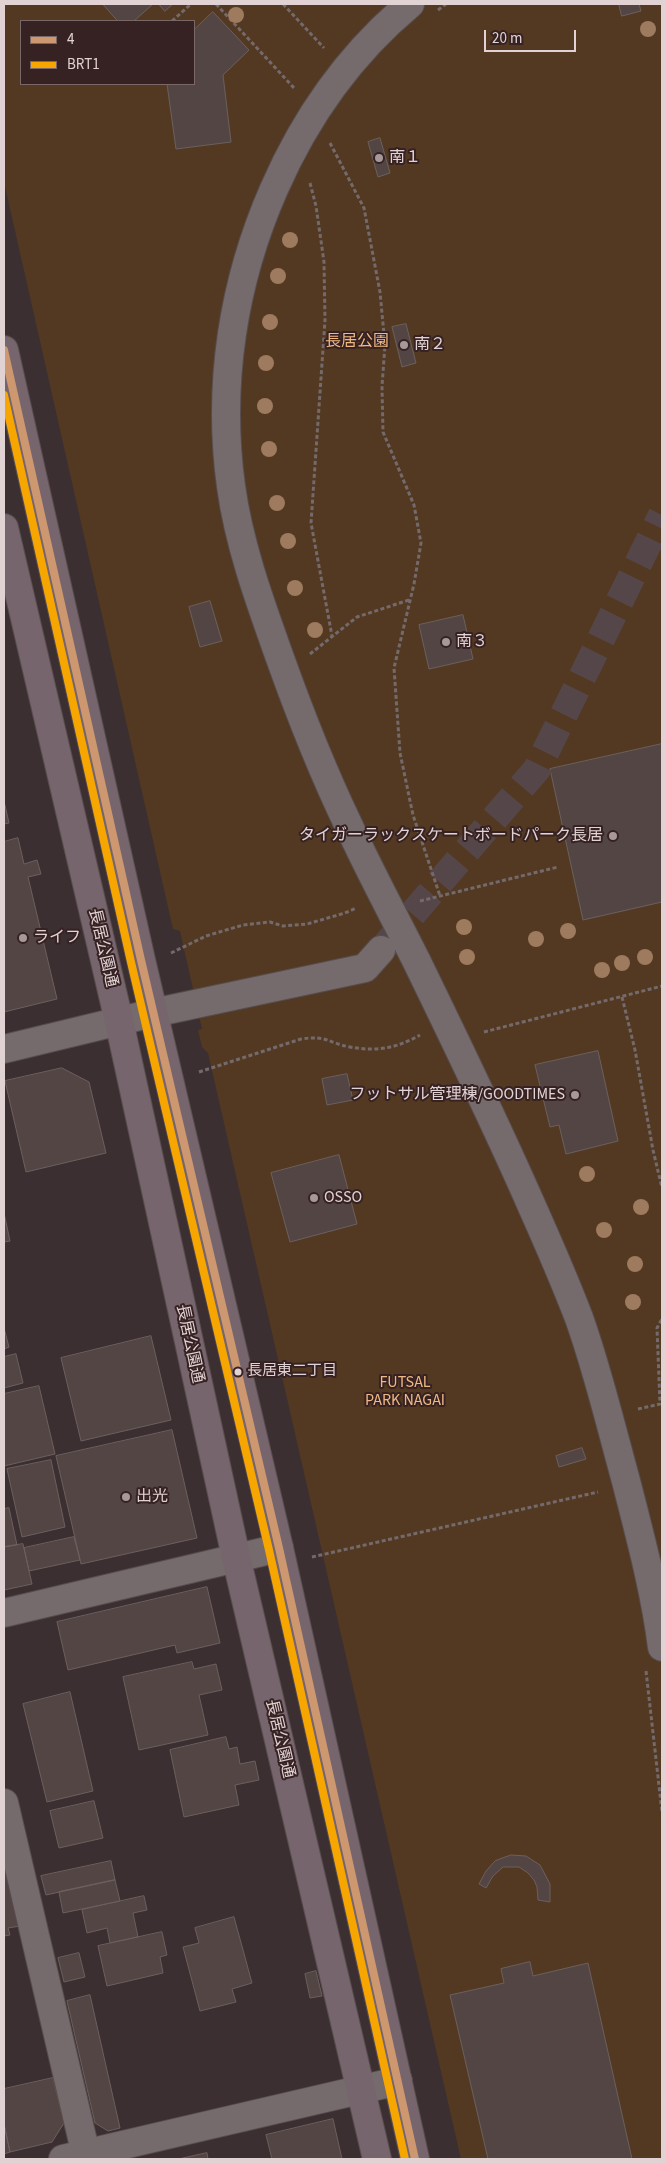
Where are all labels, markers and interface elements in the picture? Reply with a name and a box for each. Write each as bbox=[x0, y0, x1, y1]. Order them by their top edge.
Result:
legend bbox=[20, 20, 195, 85]
scale bar bbox=[486, 20, 578, 52]
text: 20 m bbox=[492, 28, 522, 49]
text: 4 bbox=[67, 29, 74, 50]
text: BRT1 bbox=[67, 54, 100, 75]
place label: 南１ bbox=[389, 148, 421, 168]
marker: 南１ bbox=[373, 152, 385, 164]
park label: 長居公園 bbox=[325, 332, 389, 352]
place label: 南２ bbox=[414, 335, 446, 355]
marker: 南２ bbox=[398, 339, 410, 351]
place label: 南３ bbox=[456, 632, 488, 652]
marker: 南３ bbox=[440, 636, 452, 648]
place label: タイガーラックスケートボードパーク長居 bbox=[299, 826, 603, 846]
marker: タイガーラックスケートボードパーク長居 bbox=[607, 830, 619, 842]
street label: 長居公園通 bbox=[84, 907, 120, 989]
place label: ライフ bbox=[33, 928, 81, 948]
marker: ライフ bbox=[17, 932, 29, 944]
place label: フットサル管理棟/GOODTIMES bbox=[350, 1085, 565, 1105]
marker: フットサル管理棟/GOODTIMES bbox=[569, 1089, 581, 1101]
place label: OSSO bbox=[324, 1188, 362, 1208]
marker: OSSO bbox=[308, 1192, 320, 1204]
street label: 長居公園通 bbox=[171, 1303, 207, 1385]
place label: 長居東二丁目 bbox=[247, 1363, 337, 1381]
marker: 長居東二丁目 bbox=[233, 1367, 243, 1377]
park label: FUTSAL PARK NAGAI bbox=[365, 1373, 445, 1411]
place label: 出光 bbox=[136, 1487, 168, 1507]
marker: 出光 bbox=[120, 1491, 132, 1503]
street label: 長居公園通 bbox=[261, 1698, 297, 1780]

